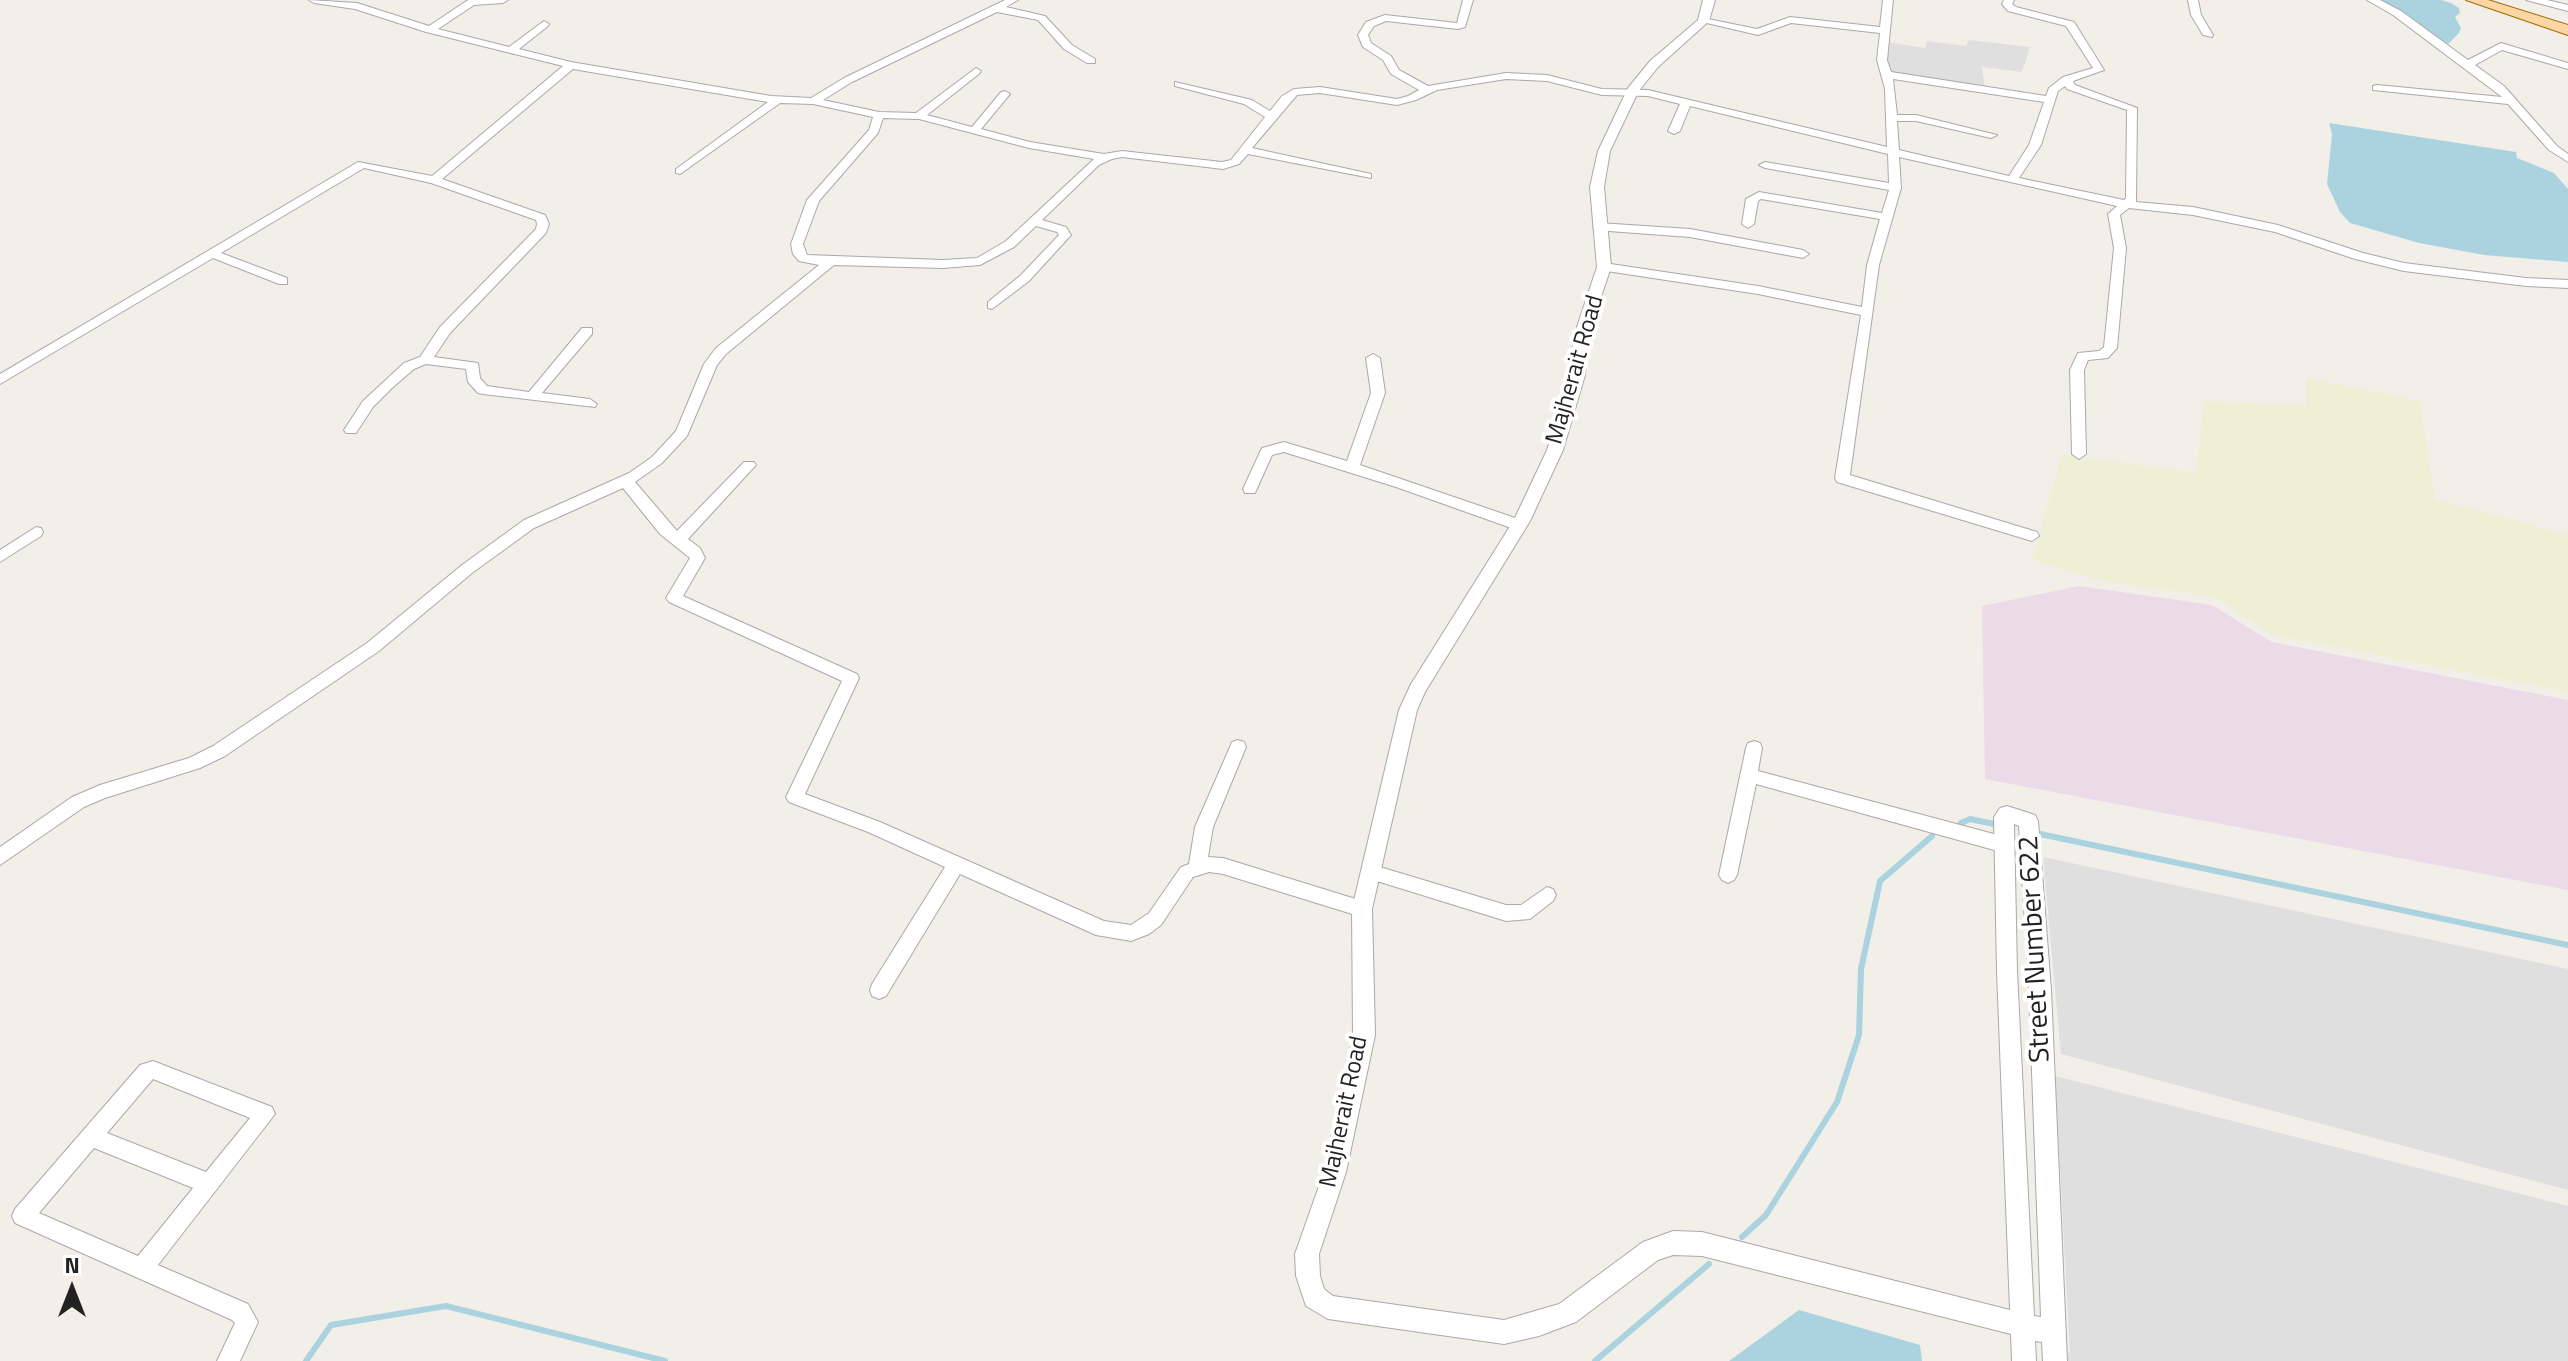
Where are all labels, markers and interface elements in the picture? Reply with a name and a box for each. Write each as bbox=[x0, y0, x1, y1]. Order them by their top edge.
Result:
street label: Majherait Road bbox=[1541, 292, 1611, 448]
street label: Street Number 622 bbox=[2013, 835, 2059, 1063]
street label: Majherait Road bbox=[1315, 1034, 1375, 1190]
text: N bbox=[64, 1248, 80, 1282]
north arrow bbox=[32, 1249, 112, 1329]

